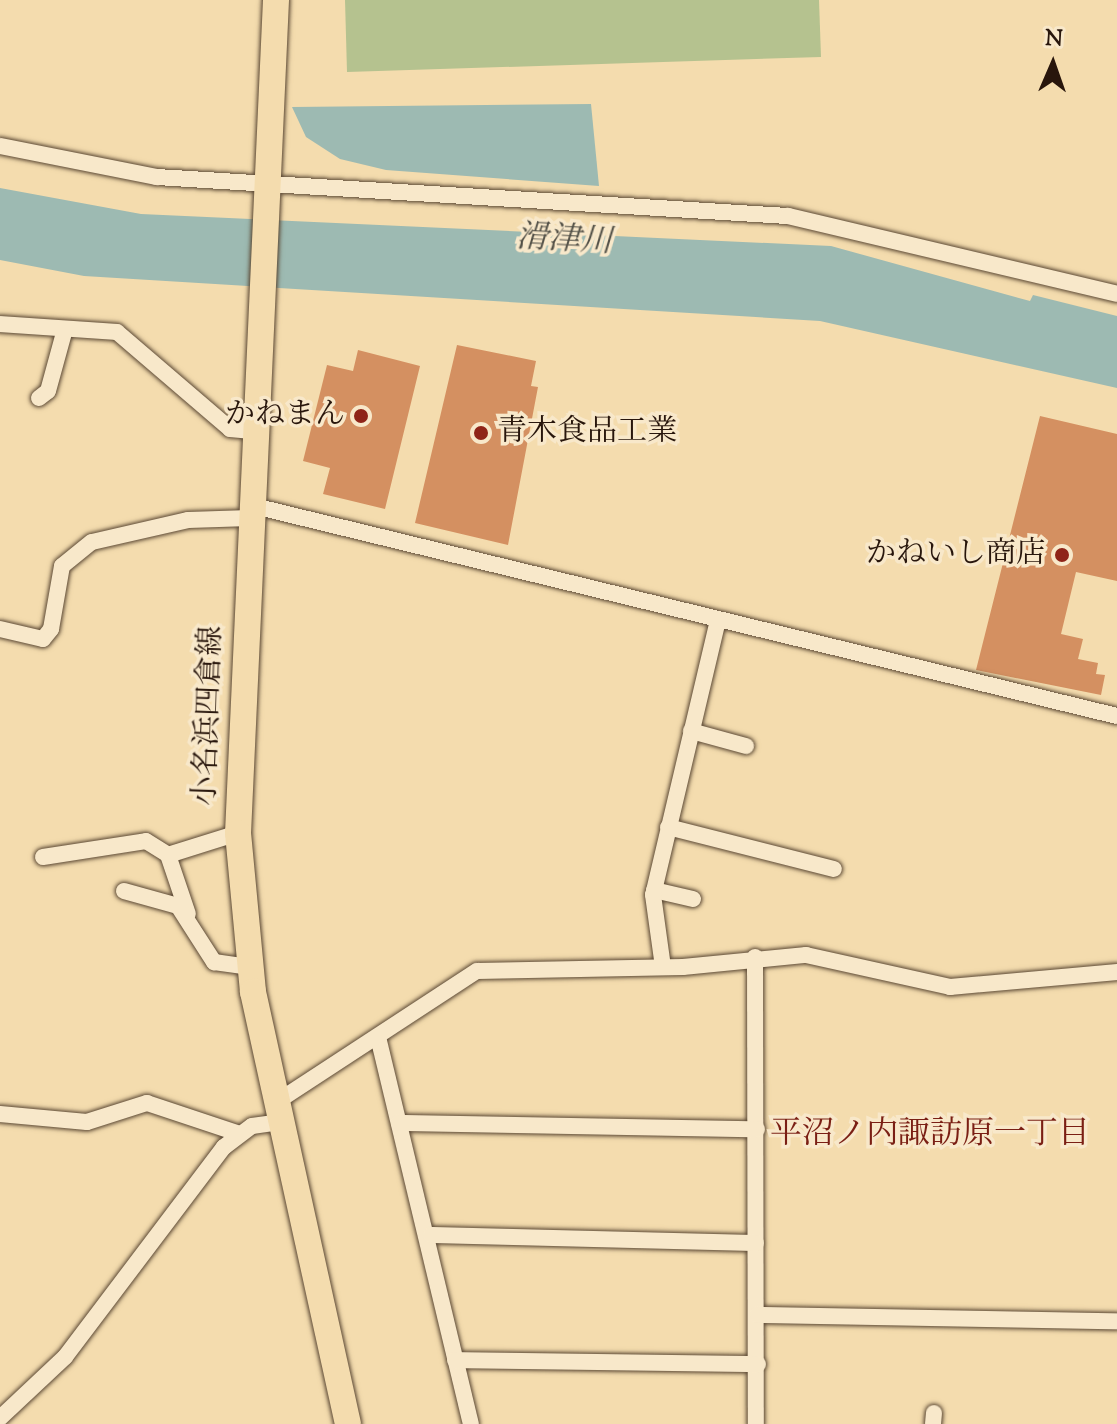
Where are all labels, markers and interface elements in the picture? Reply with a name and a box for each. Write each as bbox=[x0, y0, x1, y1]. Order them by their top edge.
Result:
north arrow bbox=[1013, 24, 1093, 104]
text: N bbox=[1045, 24, 1063, 56]
water label: 滑津川 bbox=[515, 219, 613, 263]
place label: かねまん bbox=[225, 398, 345, 434]
marker: かねまん bbox=[352, 407, 370, 425]
place label: 青木食品工業 bbox=[497, 415, 677, 451]
marker: 青木食品工業 bbox=[472, 424, 490, 442]
place label: かねいし商店 bbox=[866, 537, 1046, 573]
marker: かねいし商店 bbox=[1053, 546, 1071, 564]
street label: 小名浜四倉線 bbox=[189, 625, 231, 807]
district label: 平沼ノ内諏訪原一丁目 bbox=[770, 1116, 1090, 1154]

